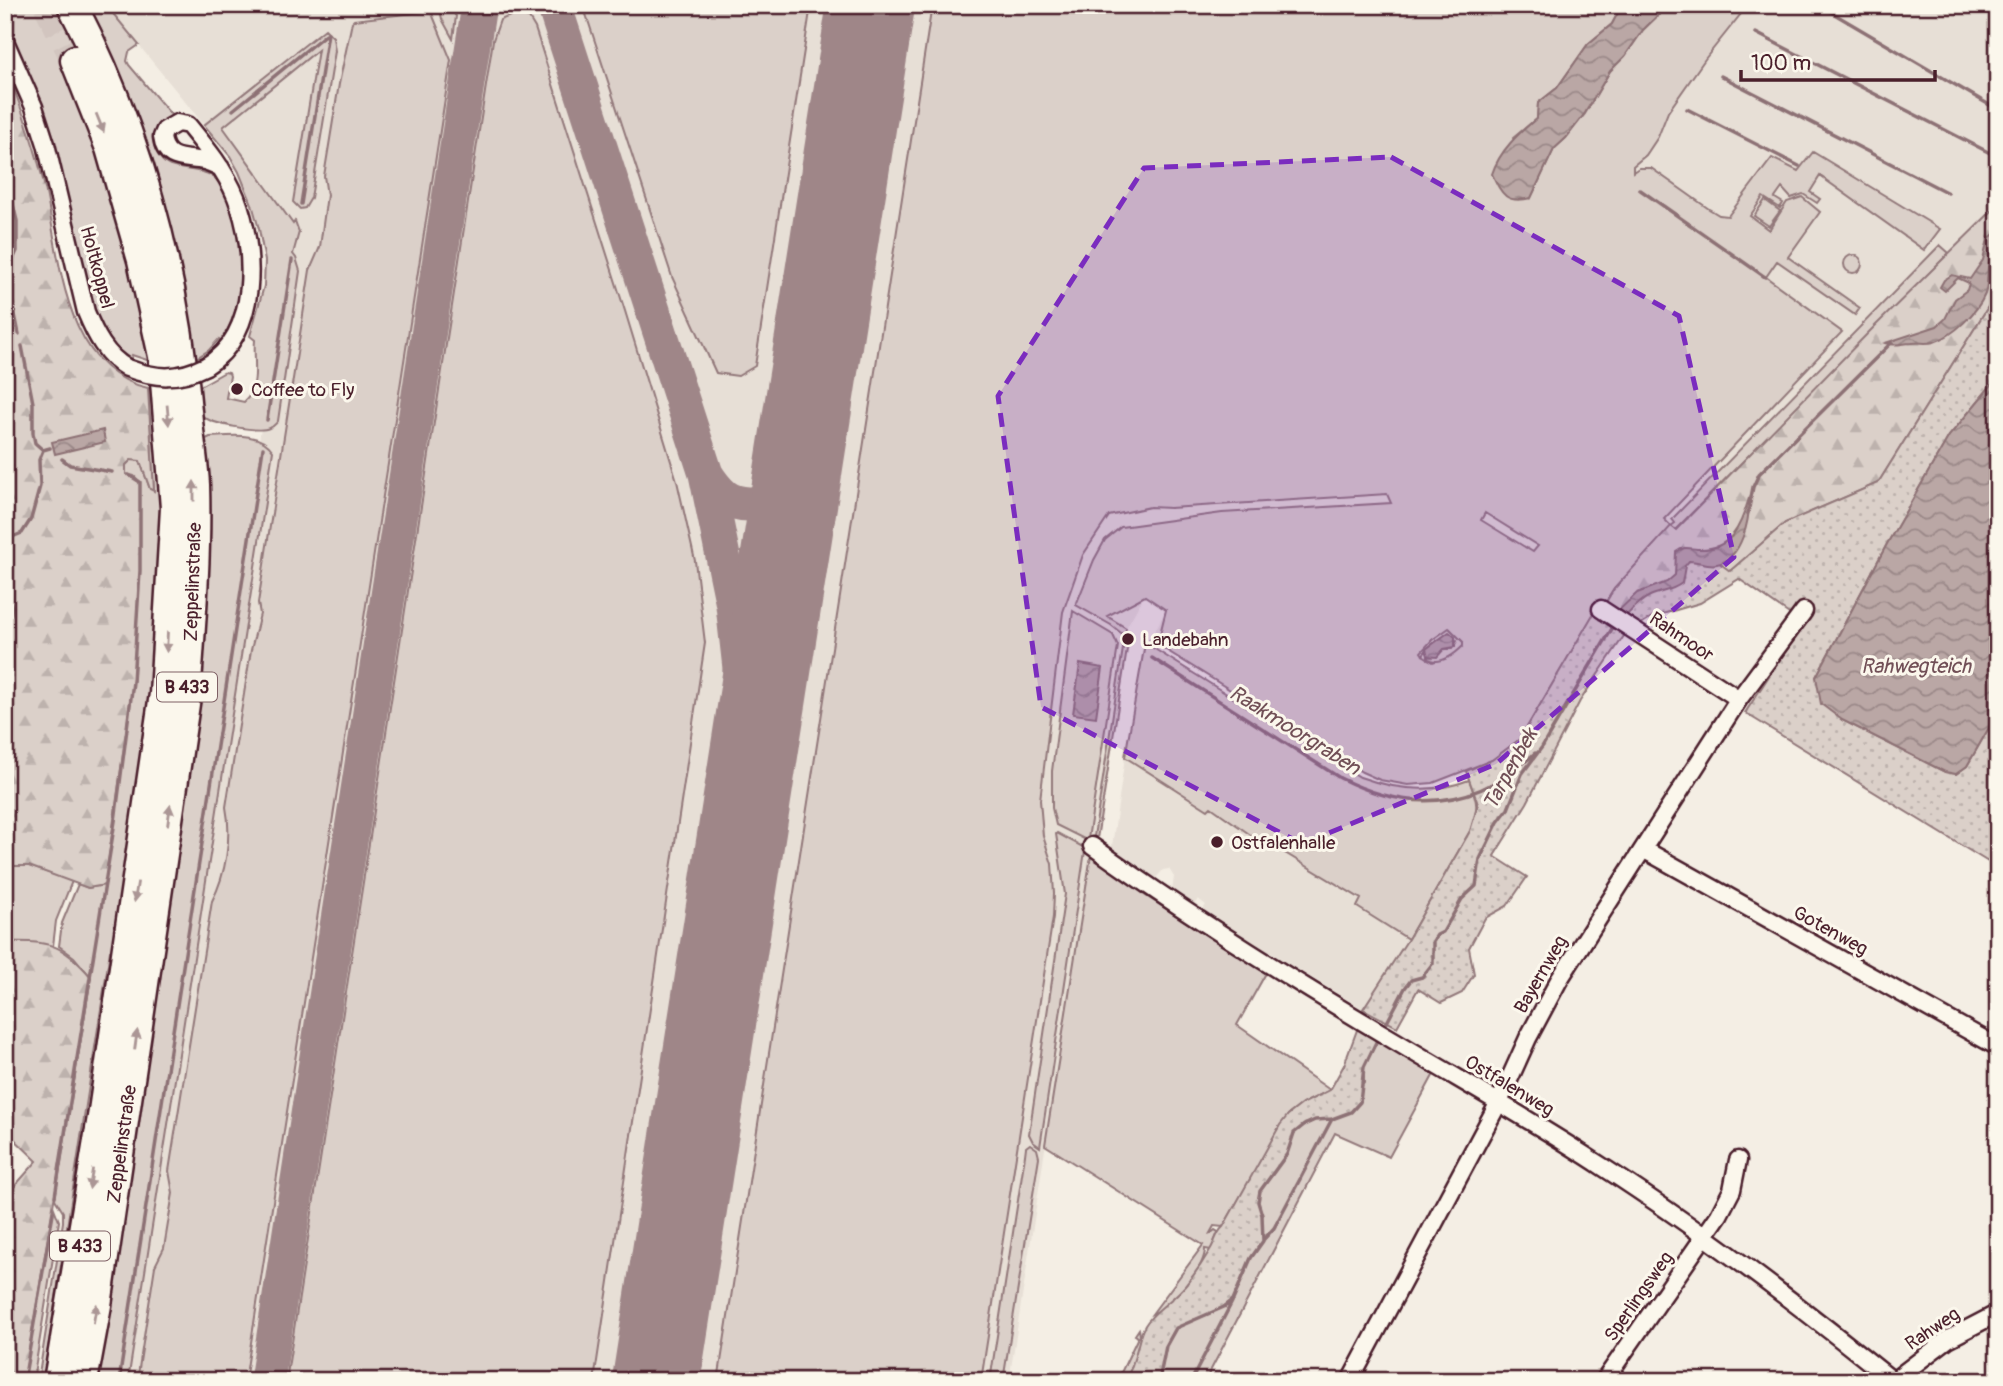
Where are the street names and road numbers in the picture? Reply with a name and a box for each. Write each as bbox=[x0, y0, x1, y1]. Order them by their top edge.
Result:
street label: Holtkoppel bbox=[74, 223, 120, 311]
street label: Zeppelinstraße bbox=[179, 521, 207, 642]
street label: Rahmoor bbox=[1645, 607, 1719, 667]
road number: B 433 bbox=[157, 672, 217, 702]
street label: Gotenweg bbox=[1789, 901, 1872, 961]
street label: Bayernweg bbox=[1509, 931, 1573, 1018]
street label: Ostfalenweg bbox=[1460, 1050, 1559, 1122]
street label: Zeppelinstraße bbox=[102, 1083, 142, 1205]
road number: B 433 bbox=[50, 1232, 110, 1260]
street label: Sperlingsweg bbox=[1599, 1247, 1679, 1346]
street label: Rahweg bbox=[1901, 1302, 1964, 1356]

